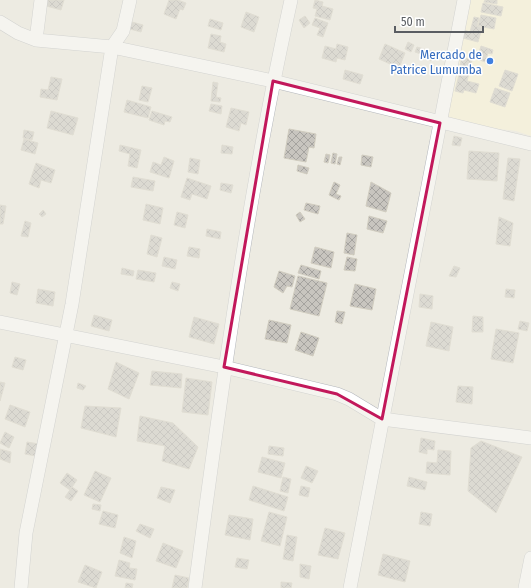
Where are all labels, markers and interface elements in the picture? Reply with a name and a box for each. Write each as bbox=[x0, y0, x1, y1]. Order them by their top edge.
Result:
scale bar bbox=[395, 8, 483, 34]
text: 50 m bbox=[401, 15, 425, 29]
place label: Mercado de Patrice Lumumba bbox=[390, 47, 482, 77]
marker: Mercado de Patrice Lumumba bbox=[485, 56, 495, 66]

